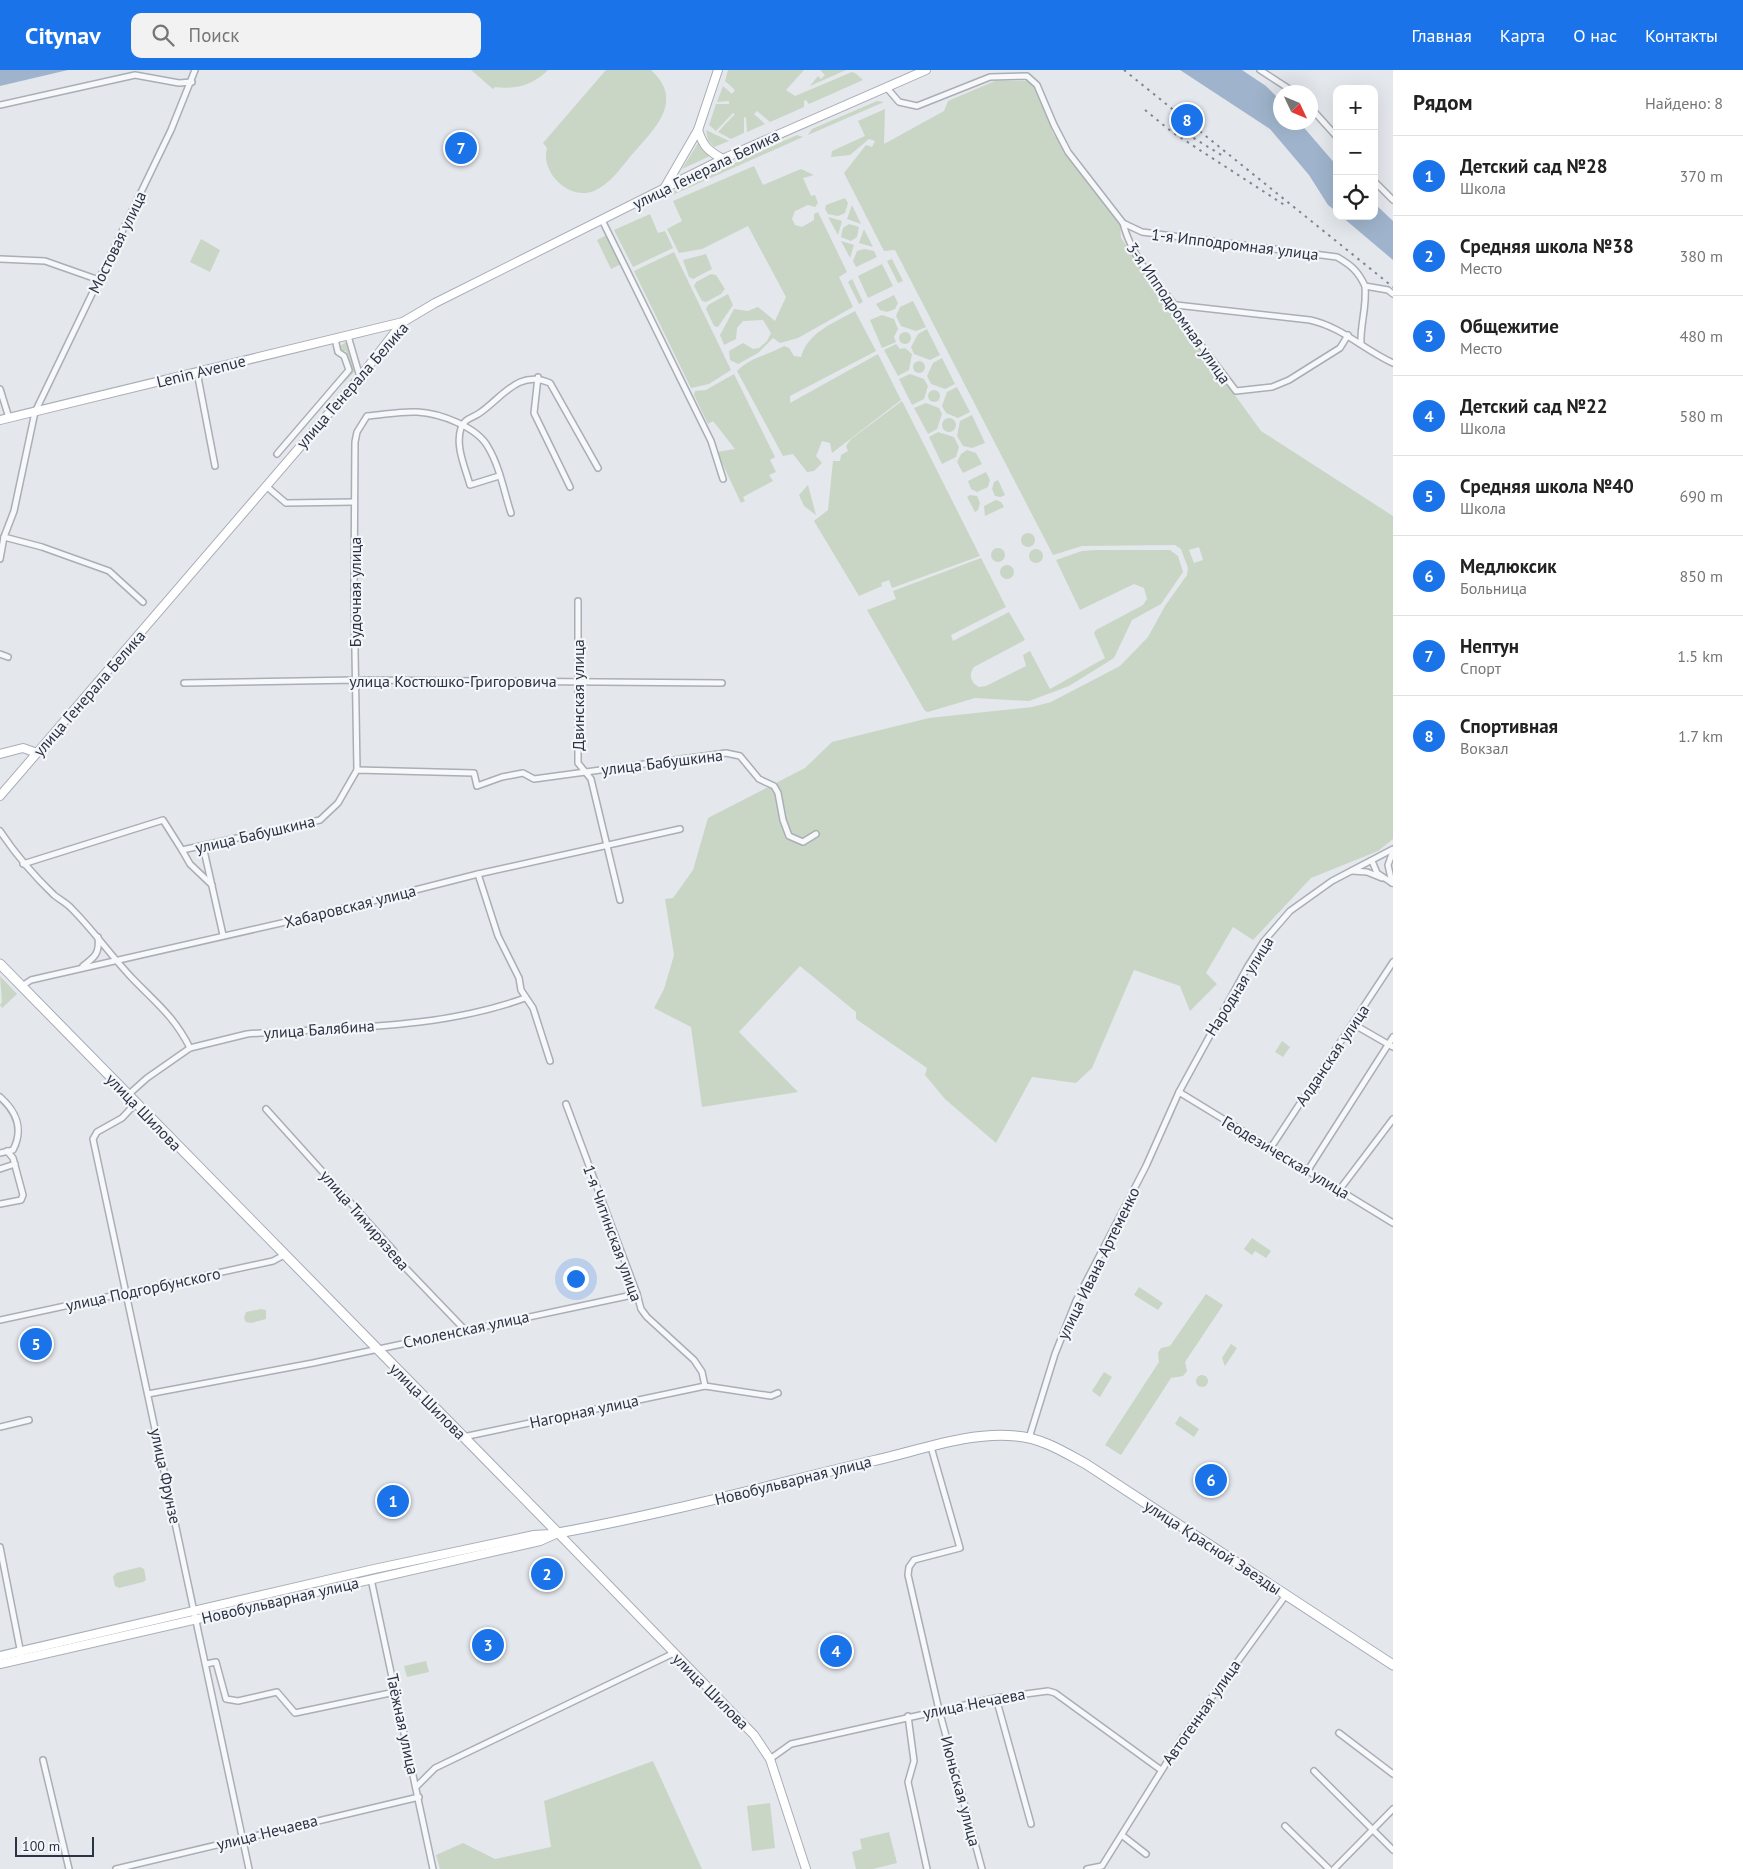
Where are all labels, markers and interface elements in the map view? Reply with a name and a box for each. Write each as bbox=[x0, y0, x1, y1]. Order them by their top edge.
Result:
search box bbox=[131, 13, 481, 58]
text: Citynav bbox=[25, 20, 101, 51]
icon: search bbox=[149, 21, 177, 49]
text: Поиск bbox=[189, 23, 239, 47]
text: Главная bbox=[1411, 24, 1472, 47]
text: Карта bbox=[1500, 24, 1545, 47]
text: О нас bbox=[1573, 24, 1617, 47]
text: Контакты bbox=[1645, 24, 1718, 47]
north arrow bbox=[1273, 85, 1318, 130]
map controls bbox=[1333, 85, 1378, 220]
button: + bbox=[1333, 85, 1378, 130]
text: Рядом bbox=[1413, 89, 1472, 116]
text: Найдено: 8 bbox=[1645, 93, 1723, 113]
pin: 8 bbox=[1171, 101, 1203, 139]
street label: улица Генерала Белика bbox=[629, 125, 783, 213]
pin: 7 bbox=[445, 129, 477, 167]
button: − bbox=[1333, 130, 1378, 175]
text: Детский сад №28 bbox=[1460, 154, 1608, 178]
text: 1 bbox=[1424, 166, 1434, 186]
text: 370 m bbox=[1680, 166, 1723, 186]
button: locate bbox=[1333, 175, 1378, 220]
text: Школа bbox=[1460, 178, 1506, 198]
street label: Мостовая улица bbox=[84, 188, 150, 296]
street label: 1-я Ипподромная улица bbox=[1150, 224, 1320, 264]
text: Средняя школа №38 bbox=[1460, 234, 1634, 258]
street label: 3-я Ипподромная улица bbox=[1123, 238, 1235, 388]
text: 2 bbox=[1424, 246, 1434, 266]
text: 380 m bbox=[1680, 246, 1723, 266]
text: Место bbox=[1460, 258, 1502, 278]
text: Общежитие bbox=[1460, 314, 1559, 338]
street label: улица Генерала Белика bbox=[292, 318, 412, 452]
text: 3 bbox=[1424, 326, 1434, 346]
text: 480 m bbox=[1680, 326, 1723, 346]
text: Место bbox=[1460, 338, 1502, 358]
street label: Lenin Avenue bbox=[154, 350, 248, 392]
text: Детский сад №22 bbox=[1460, 394, 1608, 418]
text: 4 bbox=[1424, 406, 1434, 426]
text: 580 m bbox=[1680, 406, 1723, 426]
text: Школа bbox=[1460, 418, 1506, 438]
text: Средняя школа №40 bbox=[1460, 474, 1634, 498]
text: 5 bbox=[1424, 486, 1434, 506]
text: 690 m bbox=[1680, 486, 1723, 506]
text: Школа bbox=[1460, 498, 1506, 518]
street label: Будочная улица bbox=[345, 537, 365, 647]
text: Медлюксик bbox=[1460, 554, 1557, 578]
text: 6 bbox=[1424, 566, 1434, 586]
text: 850 m bbox=[1680, 566, 1723, 586]
text: Больница bbox=[1460, 578, 1527, 598]
street label: улица Генерала Белика bbox=[29, 626, 149, 760]
text: Нептун bbox=[1460, 634, 1519, 658]
street label: Двинская улица bbox=[568, 639, 588, 751]
text: 7 bbox=[1424, 646, 1434, 666]
text: 1.5 km bbox=[1677, 646, 1723, 666]
text: Спорт bbox=[1460, 658, 1501, 678]
street label: улица Костюшко-Григоровича bbox=[349, 671, 557, 691]
text: Спортивная bbox=[1460, 714, 1558, 738]
text: 8 bbox=[1424, 726, 1434, 746]
text: 1.7 km bbox=[1678, 726, 1723, 746]
text: Вокзал bbox=[1460, 738, 1509, 758]
street label: улица Бабушкина bbox=[600, 745, 724, 779]
street label: улица Бабушкина bbox=[193, 810, 317, 858]
street label: Хабаровская улица bbox=[282, 880, 418, 932]
street label: Народная улица bbox=[1200, 933, 1278, 1039]
street label: Алданская улица bbox=[1291, 1001, 1373, 1109]
street label: улица Балябина bbox=[263, 1015, 375, 1043]
street label: улица Шилова bbox=[102, 1069, 186, 1155]
street label: Геодезическая улица bbox=[1218, 1111, 1354, 1203]
street label: 1-я Читинская улица bbox=[579, 1162, 647, 1304]
street label: улица Тимирязева bbox=[316, 1166, 414, 1274]
street label: улица Ивана Артеменко bbox=[1052, 1183, 1144, 1343]
street label: улица Подгорбунского bbox=[64, 1263, 222, 1315]
your location bbox=[563, 1266, 589, 1292]
street label: Смоленская улица bbox=[401, 1306, 531, 1352]
pin: 5 bbox=[20, 1325, 52, 1363]
street label: улица Шилова bbox=[385, 1358, 471, 1444]
street label: Нагорная улица bbox=[528, 1390, 640, 1432]
street label: улица Фрунзе bbox=[146, 1426, 186, 1526]
street label: Новобульварная улица bbox=[713, 1451, 873, 1509]
pin: 6 bbox=[1195, 1461, 1227, 1499]
pin: 1 bbox=[377, 1482, 409, 1520]
street label: улица Красной Звезды bbox=[1141, 1495, 1285, 1599]
pin: 2 bbox=[531, 1555, 563, 1593]
street label: Новобульварная улица bbox=[199, 1572, 361, 1628]
pin: 3 bbox=[472, 1626, 504, 1664]
pin: 4 bbox=[820, 1632, 852, 1670]
street label: улица Шилова bbox=[668, 1648, 754, 1734]
street label: Автогенная улица bbox=[1157, 1656, 1245, 1768]
street label: Таёжная улица bbox=[383, 1672, 423, 1776]
street label: улица Нечаева bbox=[921, 1683, 1027, 1723]
street label: Июньская улица bbox=[937, 1734, 985, 1848]
street label: улица Нечаева bbox=[214, 1810, 320, 1854]
scale bar bbox=[15, 1834, 94, 1857]
text: 100 m bbox=[22, 1837, 60, 1855]

